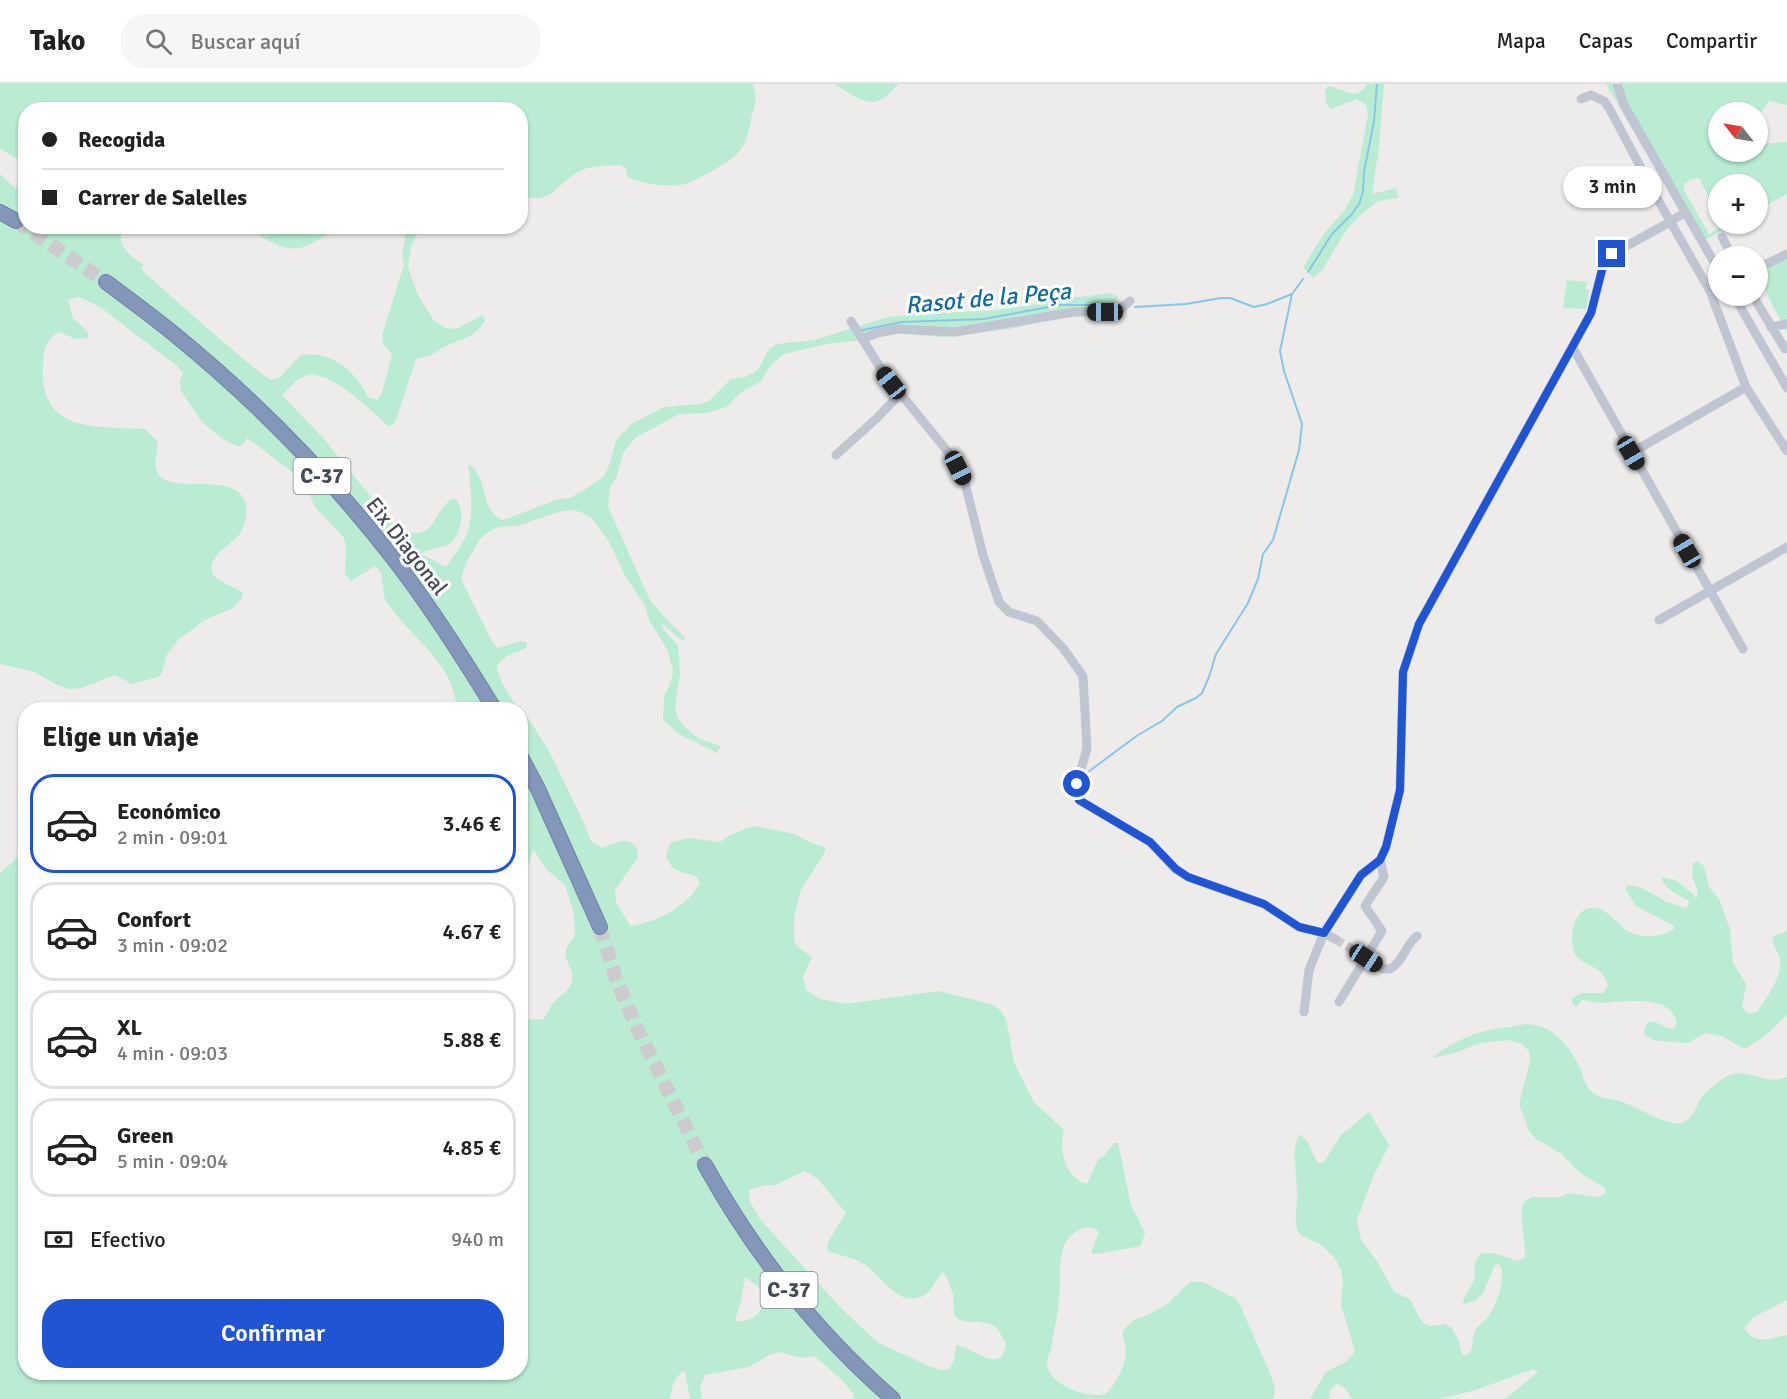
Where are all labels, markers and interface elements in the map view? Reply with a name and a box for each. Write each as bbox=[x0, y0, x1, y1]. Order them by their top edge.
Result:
search box bbox=[121, 14, 541, 68]
text: Tako bbox=[30, 24, 85, 58]
icon: search bbox=[142, 25, 175, 58]
text: Buscar aquí bbox=[190, 28, 301, 55]
text: Mapa bbox=[1496, 28, 1546, 54]
text: Capas bbox=[1579, 28, 1633, 54]
text: Compartir bbox=[1666, 28, 1757, 54]
north arrow bbox=[1708, 102, 1768, 162]
map controls bbox=[1708, 102, 1768, 306]
text: Recogida bbox=[78, 126, 165, 153]
callout: 3 min bbox=[1562, 167, 1662, 209]
text: 3 min bbox=[1589, 174, 1636, 199]
button: + bbox=[1708, 174, 1768, 234]
text: Carrer de Salelles bbox=[78, 184, 247, 211]
route end bbox=[1598, 240, 1625, 267]
button: − bbox=[1708, 246, 1768, 306]
water label: Rasot de la Peça bbox=[904, 276, 1073, 320]
car bbox=[1087, 303, 1123, 321]
car bbox=[873, 363, 909, 403]
car bbox=[1614, 433, 1648, 473]
car bbox=[942, 448, 974, 488]
road number: C-37 bbox=[294, 458, 350, 494]
street label: Eix Diagonal bbox=[360, 492, 454, 600]
car bbox=[1670, 531, 1704, 571]
text: Elige un viaje bbox=[42, 721, 199, 754]
route start bbox=[1063, 770, 1090, 797]
icon: car bbox=[45, 797, 99, 851]
text: Económico bbox=[117, 798, 221, 825]
text: 3.46 € bbox=[443, 810, 501, 837]
text: 2 min · 09:01 bbox=[117, 825, 228, 850]
icon: car bbox=[45, 905, 99, 959]
text: Confort bbox=[117, 906, 191, 933]
text: 4.67 € bbox=[443, 918, 501, 945]
text: 3 min · 09:02 bbox=[117, 933, 228, 958]
car bbox=[1346, 941, 1386, 975]
icon: car bbox=[45, 1013, 99, 1067]
text: XL bbox=[117, 1014, 142, 1041]
text: 5.88 € bbox=[443, 1026, 501, 1053]
text: 4 min · 09:03 bbox=[117, 1041, 228, 1066]
icon: car bbox=[45, 1121, 99, 1175]
text: Green bbox=[117, 1122, 174, 1149]
text: 4.85 € bbox=[443, 1134, 501, 1161]
text: 5 min · 09:04 bbox=[117, 1149, 228, 1174]
icon: cash bbox=[42, 1223, 75, 1256]
text: Efectivo bbox=[90, 1226, 166, 1253]
text: 940 m bbox=[451, 1227, 504, 1252]
road number: C-37 bbox=[760, 1272, 818, 1308]
button: Confirmar bbox=[42, 1299, 504, 1368]

